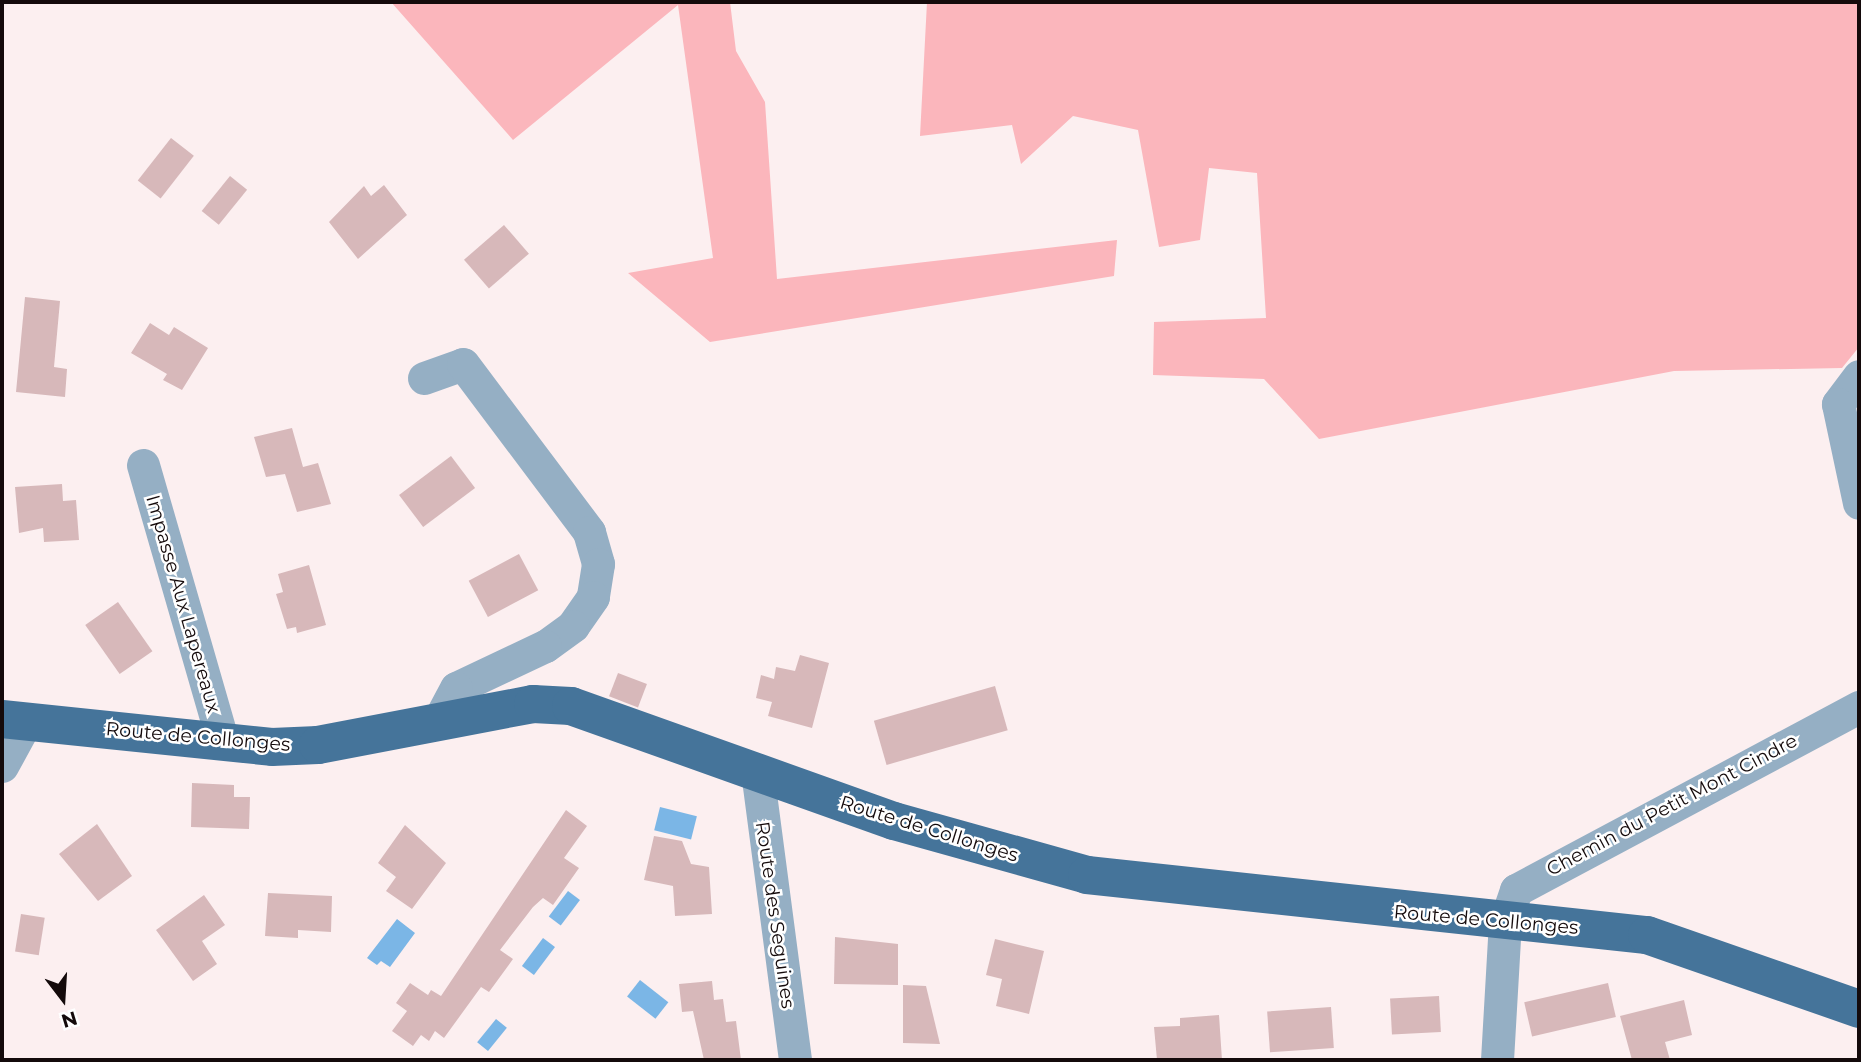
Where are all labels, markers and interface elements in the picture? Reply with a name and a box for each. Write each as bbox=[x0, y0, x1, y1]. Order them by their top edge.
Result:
street label: Impasse Aux Lapereaux bbox=[141, 492, 225, 716]
street label: Route de Collonges bbox=[105, 718, 291, 756]
street label: Chemin du Petit Mont Cindre bbox=[1543, 729, 1801, 881]
street label: Route de Collonges bbox=[837, 791, 1021, 867]
street label: Route des Seguines bbox=[751, 820, 799, 1010]
street label: Route de Collonges bbox=[1393, 901, 1579, 939]
north arrow bbox=[28, 964, 98, 1034]
text: N bbox=[59, 1006, 80, 1033]

